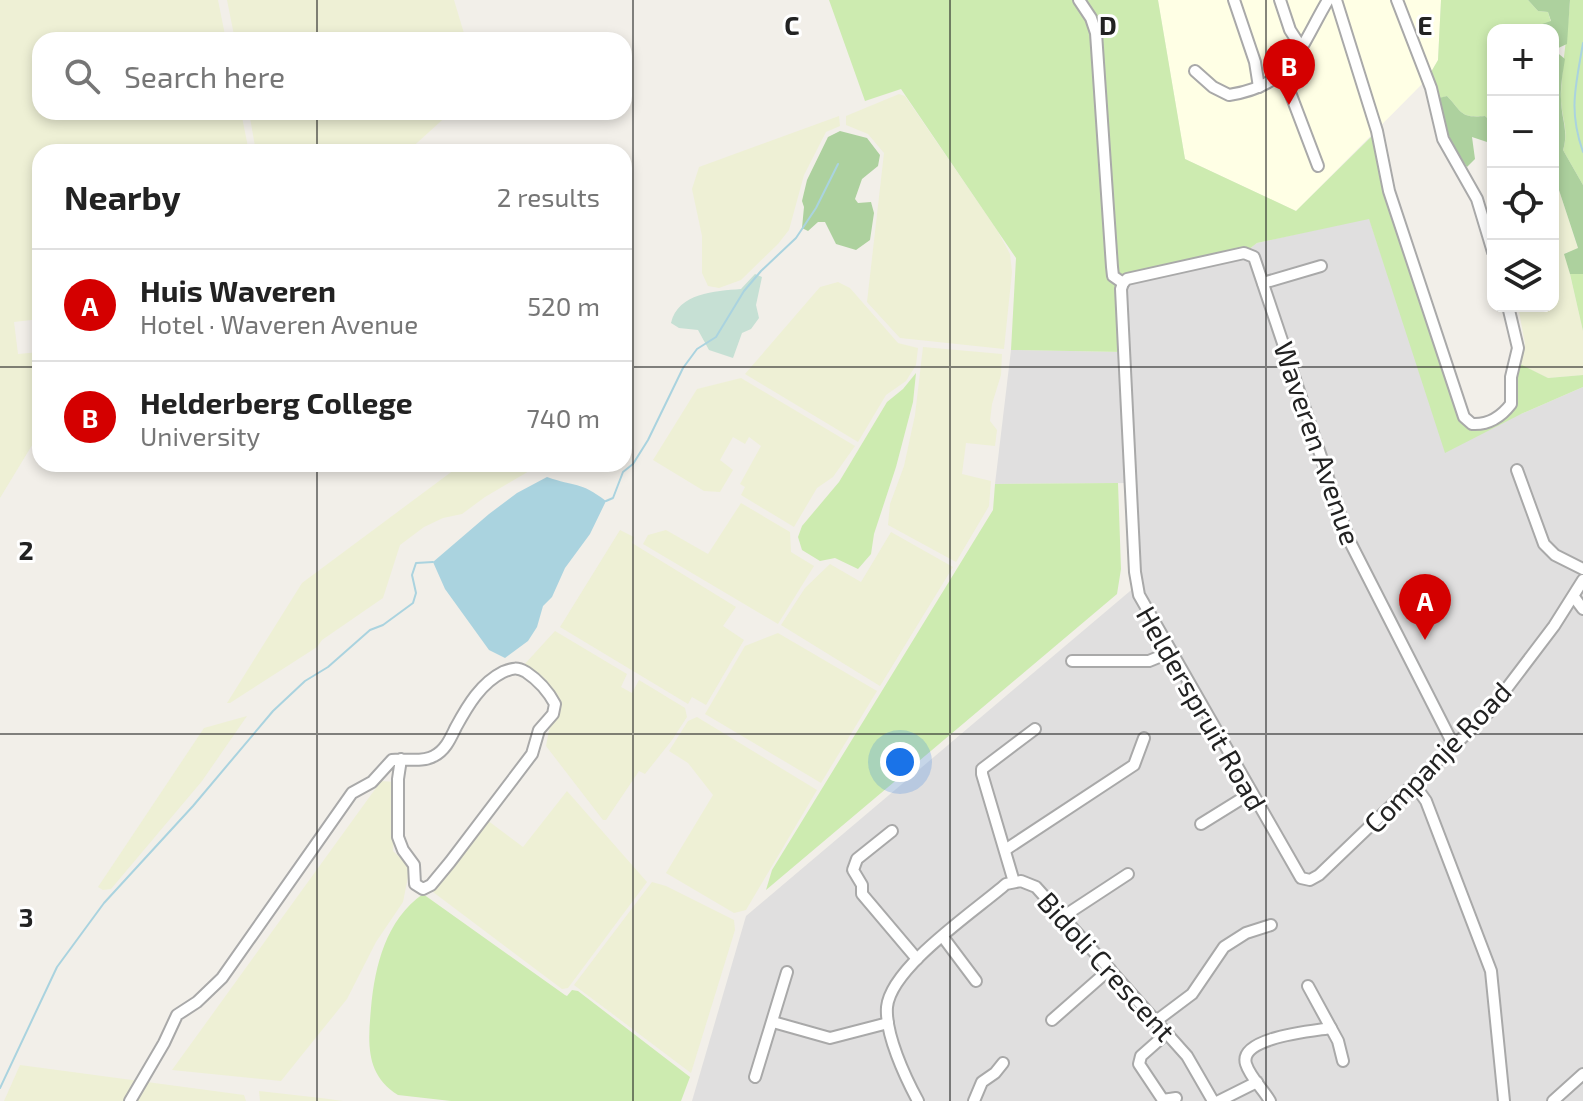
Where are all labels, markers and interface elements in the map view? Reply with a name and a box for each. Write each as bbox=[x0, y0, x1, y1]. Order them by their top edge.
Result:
text: C bbox=[784, 9, 800, 40]
text: D bbox=[1099, 9, 1117, 40]
text: E bbox=[1417, 9, 1433, 40]
map controls bbox=[1487, 24, 1559, 312]
button: + bbox=[1487, 24, 1559, 96]
search box bbox=[32, 32, 632, 120]
pin: B bbox=[1263, 39, 1315, 105]
icon: search bbox=[60, 54, 104, 98]
text: Search here bbox=[124, 58, 285, 94]
button: − bbox=[1487, 96, 1559, 168]
button: locate bbox=[1487, 168, 1559, 240]
text: Nearby bbox=[64, 176, 181, 217]
text: 2 results bbox=[497, 181, 600, 212]
button: layers bbox=[1487, 240, 1559, 312]
text: Huis Waveren bbox=[140, 272, 336, 308]
text: A bbox=[82, 290, 98, 321]
text: 520 m bbox=[527, 290, 600, 321]
text: Hotel · Waveren Avenue bbox=[140, 308, 418, 339]
street label: Waveren Avenue bbox=[1267, 337, 1369, 549]
text: Helderberg College bbox=[140, 384, 413, 420]
text: B bbox=[82, 402, 98, 433]
text: 740 m bbox=[526, 402, 600, 433]
text: University bbox=[140, 420, 260, 451]
text: 2 bbox=[18, 534, 34, 565]
pin: A bbox=[1399, 574, 1451, 640]
street label: Helderspruit Road bbox=[1130, 600, 1274, 816]
street label: Companje Road bbox=[1356, 674, 1518, 840]
your location bbox=[880, 742, 920, 782]
street label: Bidoli Crescent bbox=[1031, 884, 1183, 1048]
text: 3 bbox=[19, 901, 33, 932]

